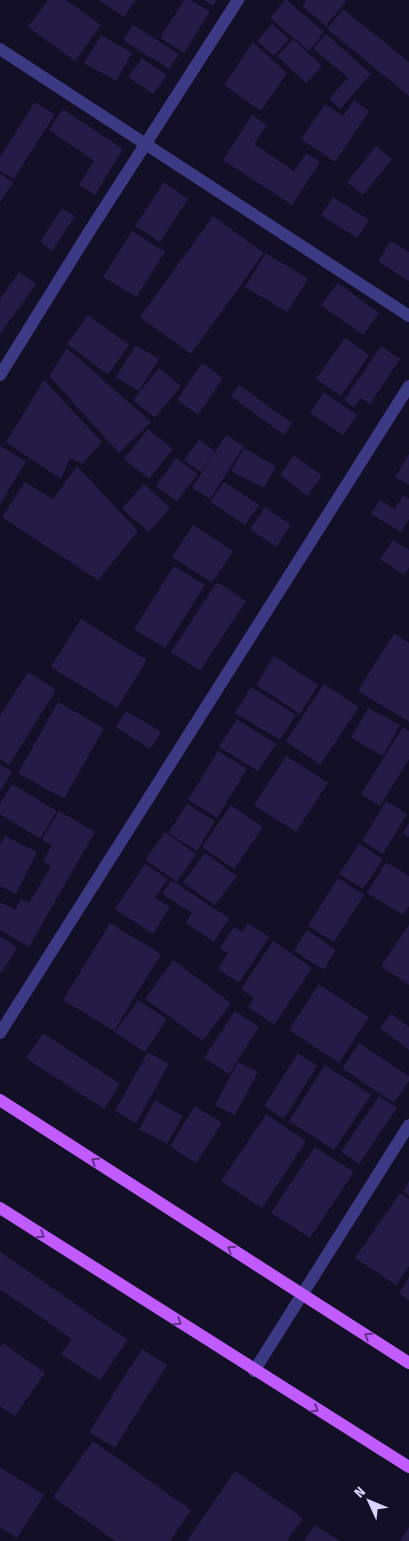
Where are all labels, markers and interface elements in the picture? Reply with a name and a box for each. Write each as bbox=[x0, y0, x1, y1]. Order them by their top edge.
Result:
one-way arrow bbox=[91, 1157, 100, 1167]
one-way arrow bbox=[36, 1228, 45, 1238]
one-way arrow bbox=[228, 1245, 237, 1255]
one-way arrow bbox=[172, 1316, 182, 1325]
one-way arrow bbox=[364, 1333, 373, 1343]
one-way arrow bbox=[310, 1403, 319, 1412]
north arrow bbox=[344, 1476, 394, 1526]
text: N bbox=[351, 1483, 369, 1501]

